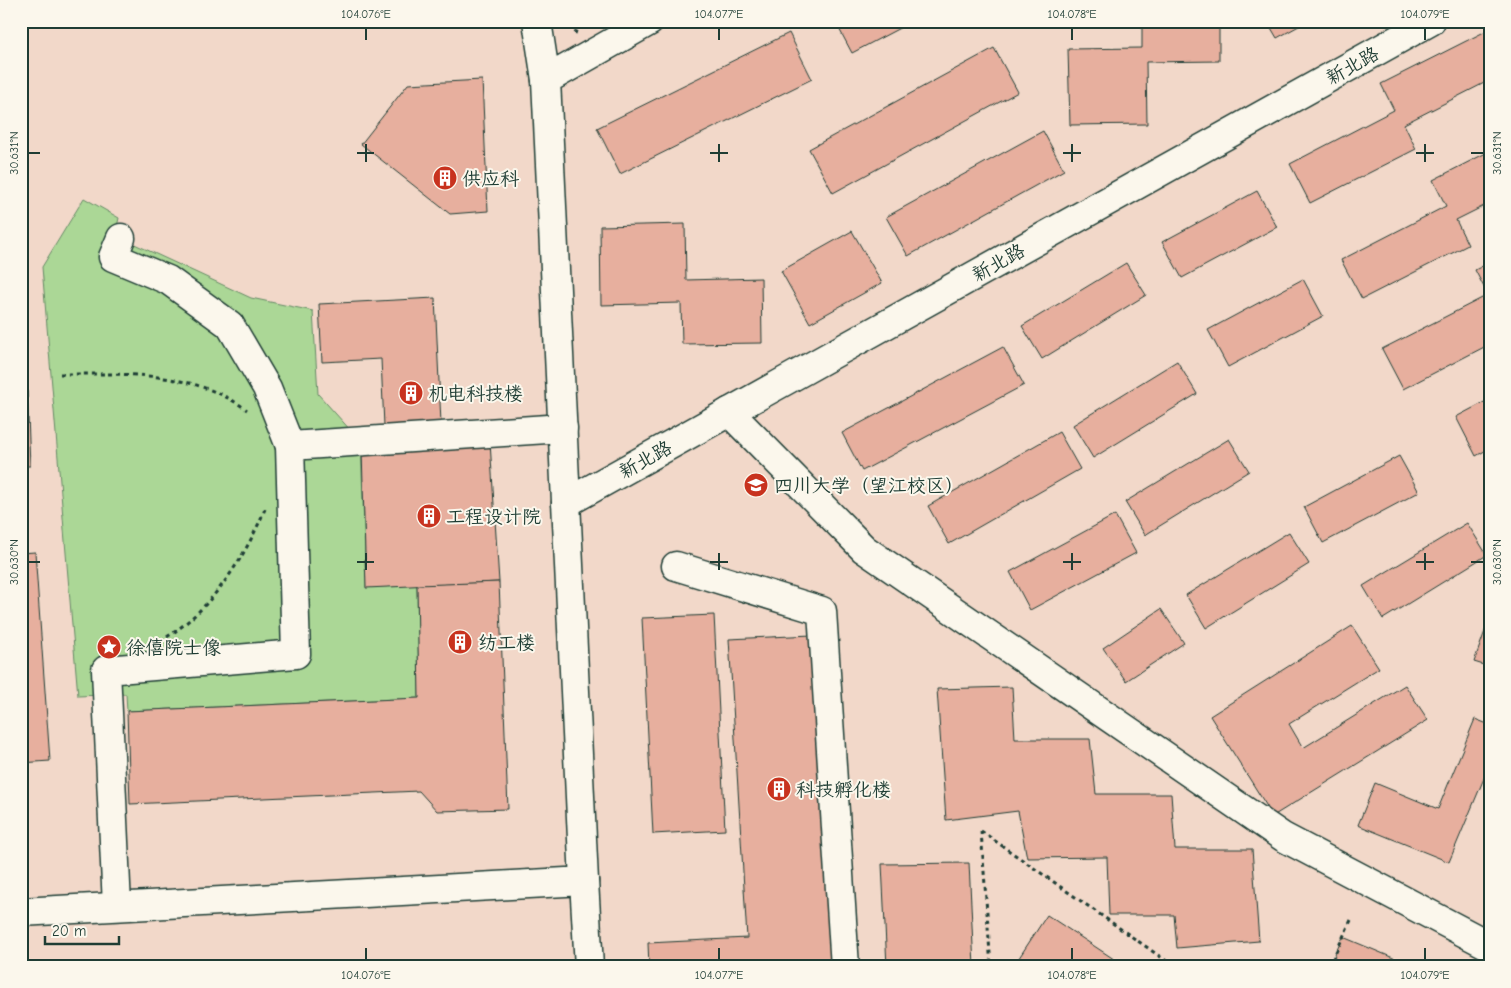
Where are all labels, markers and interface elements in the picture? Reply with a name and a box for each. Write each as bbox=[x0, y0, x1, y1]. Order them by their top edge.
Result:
text: 104.076°E bbox=[341, 7, 391, 21]
text: 104.077°E bbox=[695, 7, 743, 21]
text: 104.078°E bbox=[1047, 7, 1097, 21]
text: 104.079°E bbox=[1400, 7, 1450, 21]
street label: 新北路 bbox=[1322, 42, 1383, 89]
text: 30.631°N bbox=[7, 131, 21, 175]
text: 30.631°N bbox=[1490, 131, 1504, 175]
building icon: 供应科 bbox=[432, 165, 458, 191]
place label: 供应科 bbox=[462, 168, 520, 190]
street label: 新北路 bbox=[968, 239, 1029, 286]
building icon: 机电科技楼 bbox=[398, 380, 424, 406]
place label: 机电科技楼 bbox=[428, 383, 523, 405]
street label: 新北路 bbox=[615, 436, 676, 483]
school or university icon: 四川大学（望江校区） bbox=[743, 472, 769, 498]
place label: 四川大学（望江校区） bbox=[774, 475, 964, 497]
building icon: 工程设计院 bbox=[416, 503, 442, 529]
place label: 工程设计院 bbox=[446, 506, 541, 528]
text: 30.630°N bbox=[7, 539, 21, 585]
text: 30.630°N bbox=[1490, 539, 1504, 585]
building icon: 纺工楼 bbox=[447, 629, 473, 655]
place label: 纺工楼 bbox=[478, 632, 535, 654]
place icon: 徐僖院士像 bbox=[96, 634, 122, 660]
place label: 徐僖院士像 bbox=[126, 637, 221, 659]
building icon: 科技孵化楼 bbox=[766, 776, 792, 802]
place label: 科技孵化楼 bbox=[796, 779, 891, 801]
scale bar bbox=[45, 913, 119, 945]
text: 20 m bbox=[52, 922, 86, 940]
text: 104.076°E bbox=[341, 968, 391, 982]
text: 104.077°E bbox=[695, 968, 743, 982]
text: 104.078°E bbox=[1047, 968, 1097, 982]
text: 104.079°E bbox=[1400, 968, 1450, 982]

